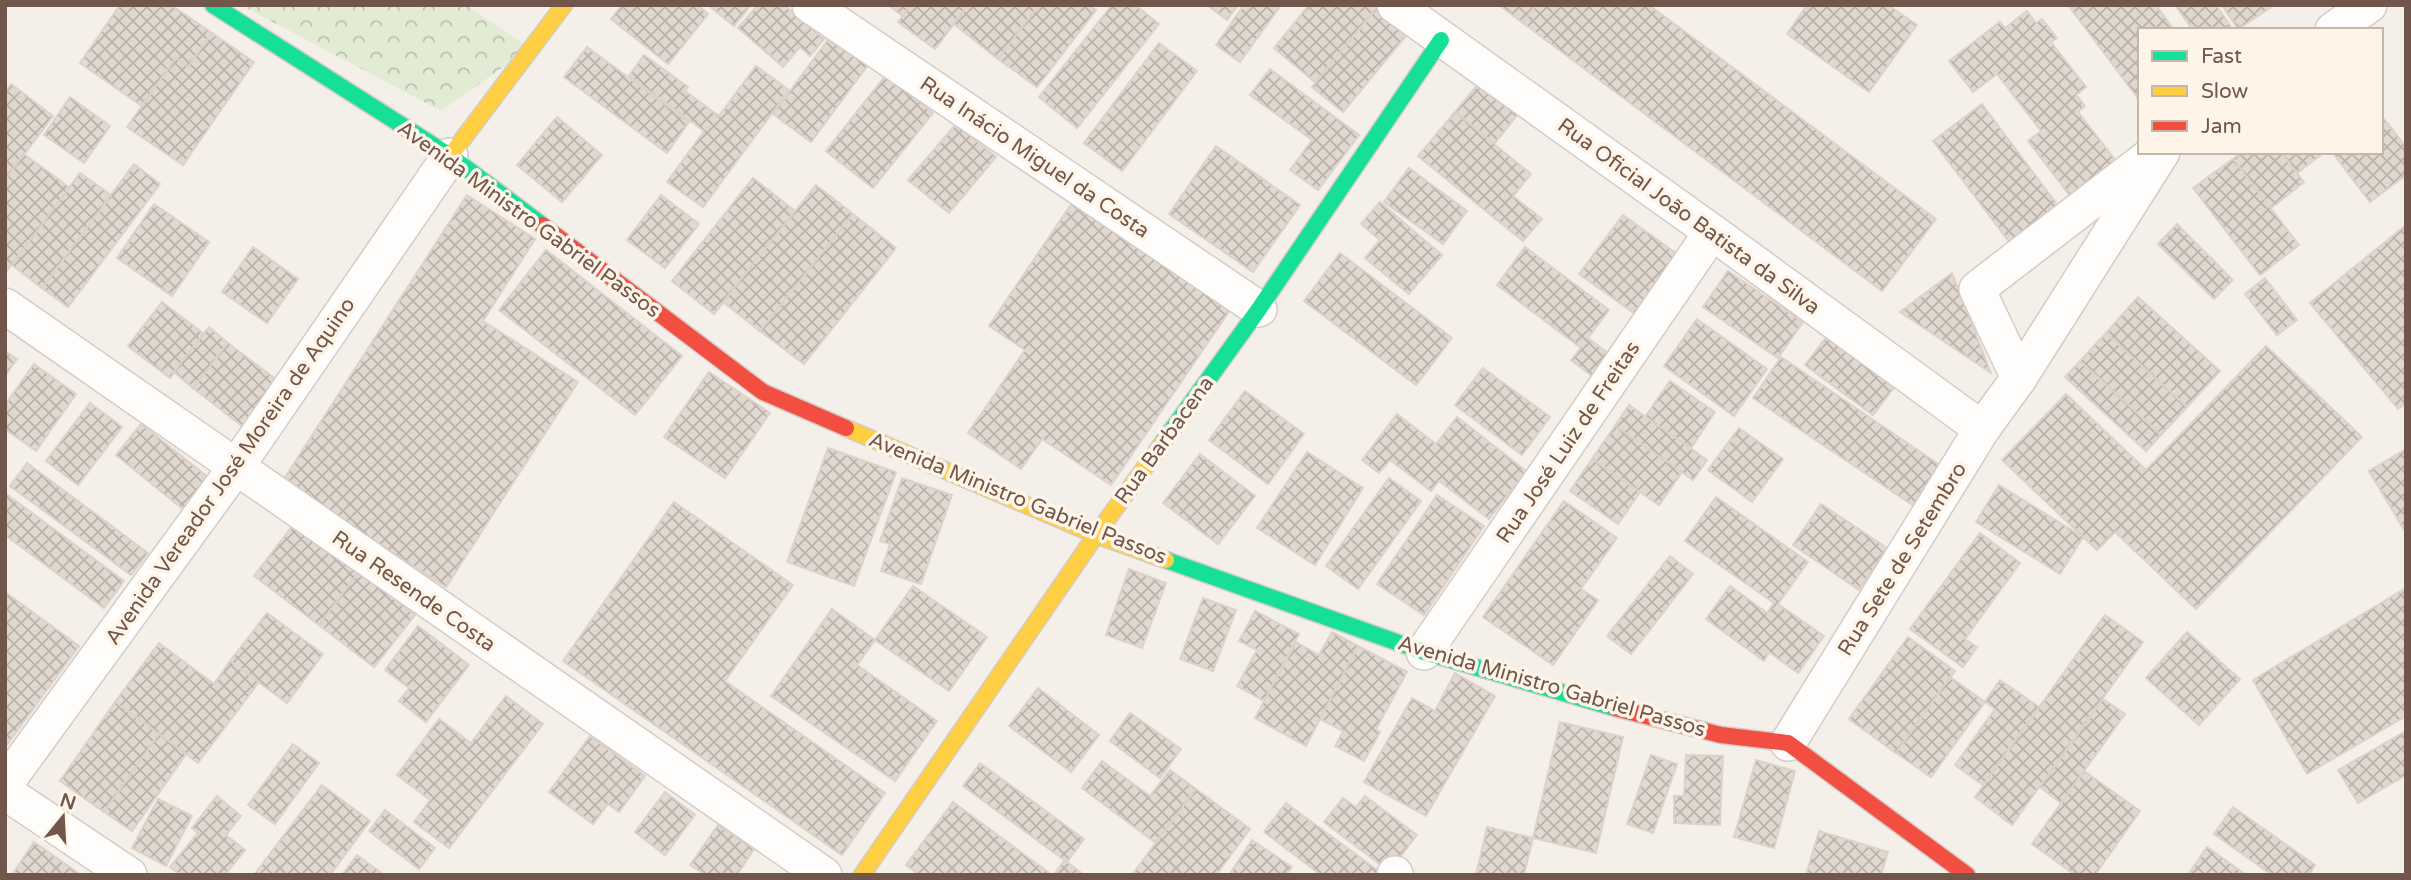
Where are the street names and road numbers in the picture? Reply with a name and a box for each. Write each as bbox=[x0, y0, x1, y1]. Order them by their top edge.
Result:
street label: Rua Inácio Miguel da Costa bbox=[915, 71, 1154, 244]
street label: Rua Oficial João Batista da Silva bbox=[1553, 113, 1825, 320]
street label: Avenida Ministro Gabriel Passos bbox=[392, 116, 665, 323]
street label: Avenida Vereador José Moreira de Aquino bbox=[100, 293, 361, 650]
street label: Rua José Luiz de Freitas bbox=[1491, 336, 1645, 548]
street label: Rua Barbacena bbox=[1110, 371, 1219, 509]
street label: Avenida Ministro Gabriel Passos bbox=[865, 427, 1170, 570]
street label: Rua Sete de Setembro bbox=[1833, 458, 1972, 661]
street label: Rua Resende Costa bbox=[327, 526, 500, 657]
street label: Avenida Ministro Gabriel Passos bbox=[1395, 631, 1709, 742]

